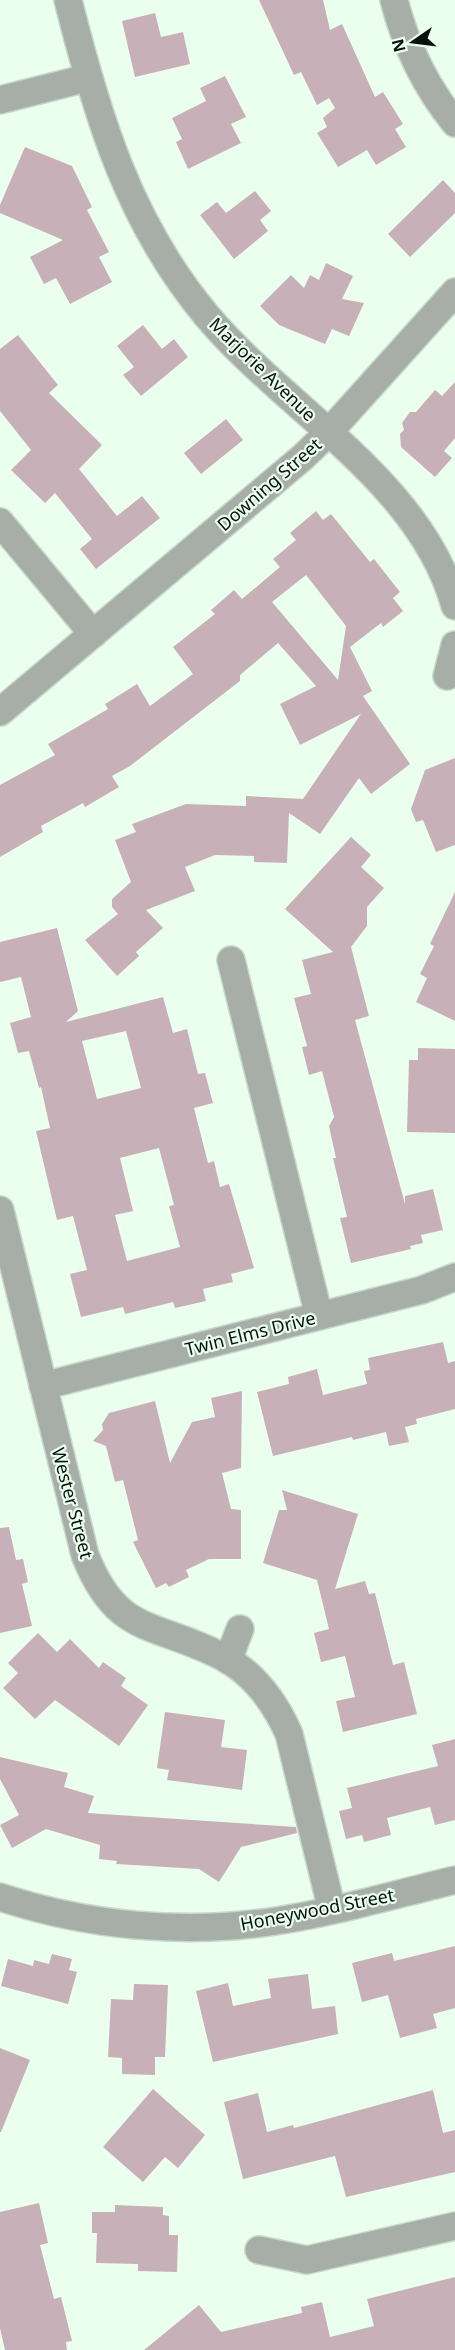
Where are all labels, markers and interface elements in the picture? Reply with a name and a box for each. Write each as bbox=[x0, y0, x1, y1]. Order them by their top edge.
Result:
north arrow bbox=[383, 12, 443, 72]
text: N bbox=[386, 37, 411, 55]
street label: Marjorie Avenue bbox=[204, 312, 322, 426]
street label: Downing Street bbox=[212, 432, 327, 536]
street label: Twin Elms Drive bbox=[182, 1305, 318, 1361]
street label: Wester Street bbox=[47, 1445, 99, 1562]
street label: Honeywood Street bbox=[238, 1882, 396, 1936]

